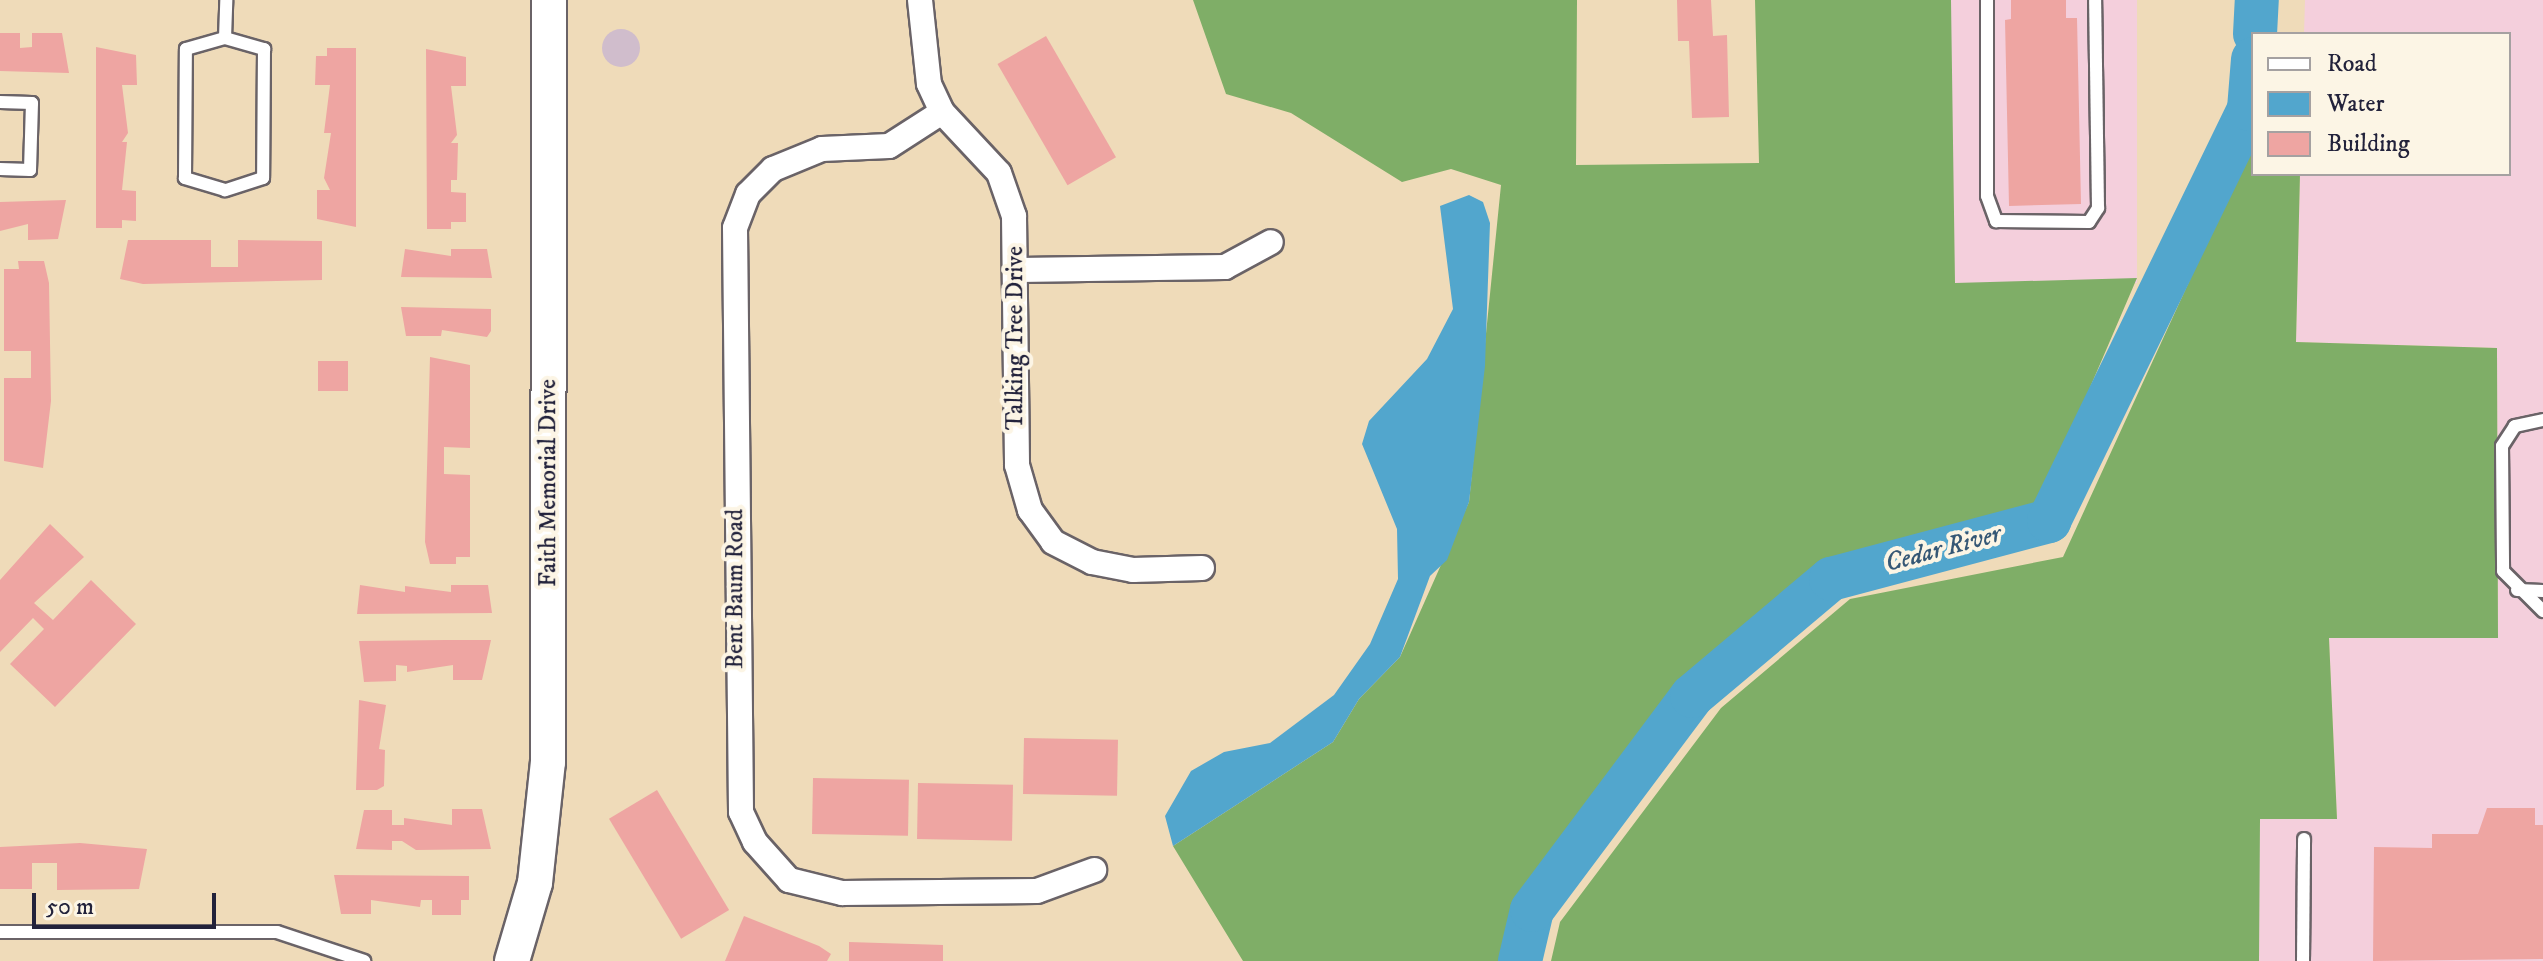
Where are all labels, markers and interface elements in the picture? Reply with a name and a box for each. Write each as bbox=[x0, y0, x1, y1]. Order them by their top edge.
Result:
legend bbox=[2251, 32, 2511, 176]
text: Road bbox=[2327, 49, 2377, 79]
text: Water bbox=[2327, 89, 2384, 119]
text: Building bbox=[2327, 129, 2410, 159]
street label: Talking Tree Drive bbox=[1002, 246, 1030, 430]
street label: Faith Memorial Drive bbox=[535, 379, 563, 587]
street label: Bent Baum Road bbox=[722, 509, 750, 669]
water label: Cedar River bbox=[1882, 519, 2004, 579]
scale bar bbox=[36, 877, 220, 927]
text: 50 m bbox=[46, 892, 94, 922]

